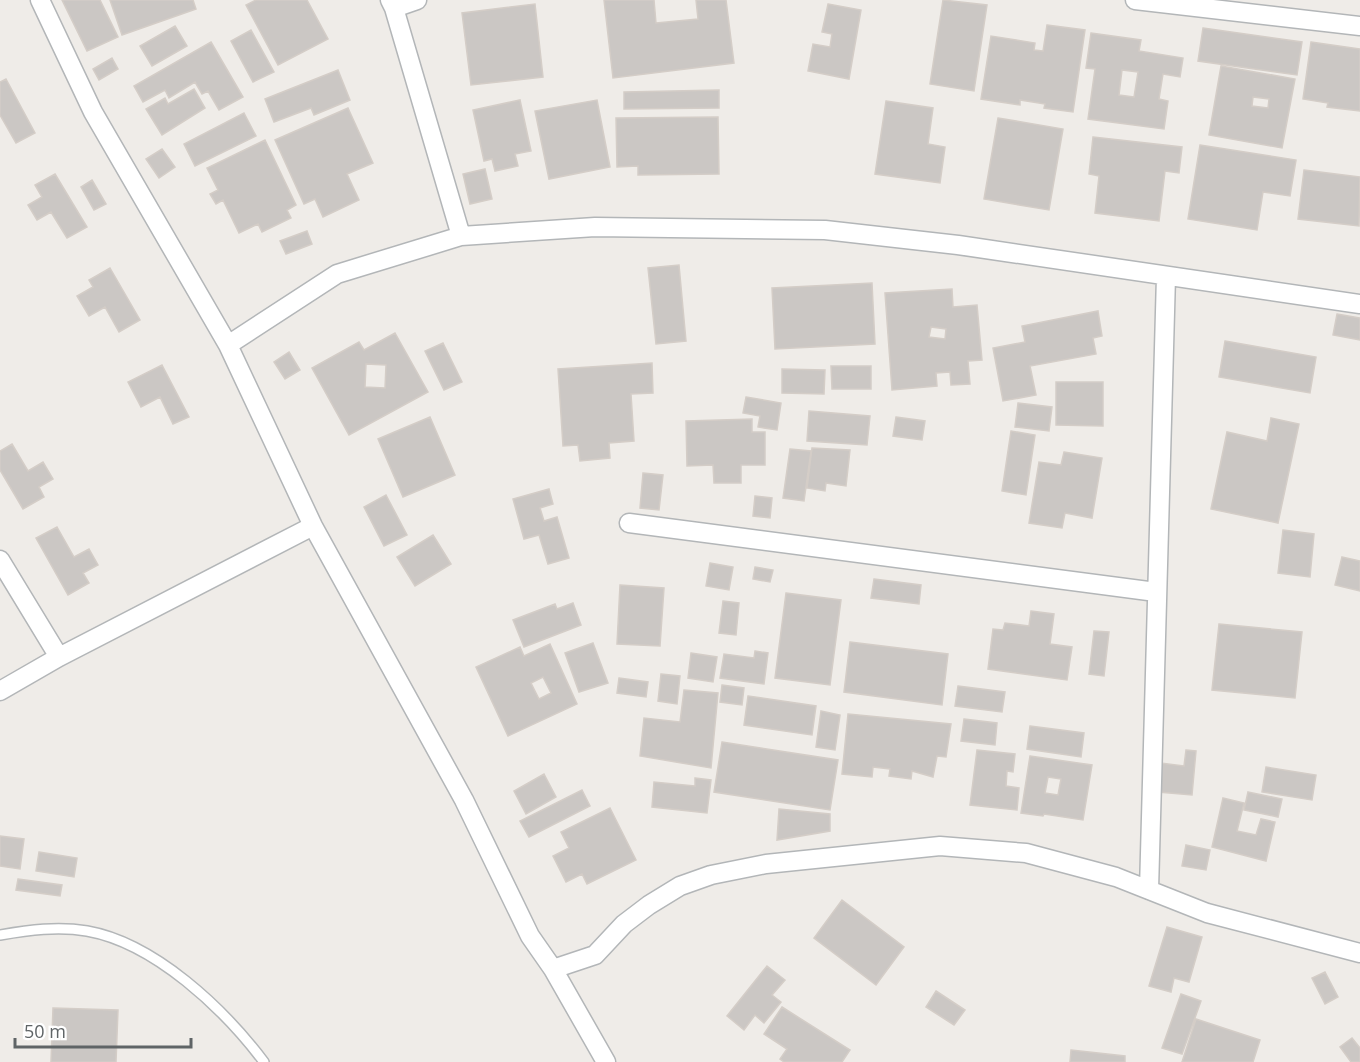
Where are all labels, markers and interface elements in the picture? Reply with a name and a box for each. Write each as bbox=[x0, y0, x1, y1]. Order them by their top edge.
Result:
scale bar bbox=[15, 1011, 190, 1049]
text: 50 m bbox=[24, 1019, 66, 1043]

